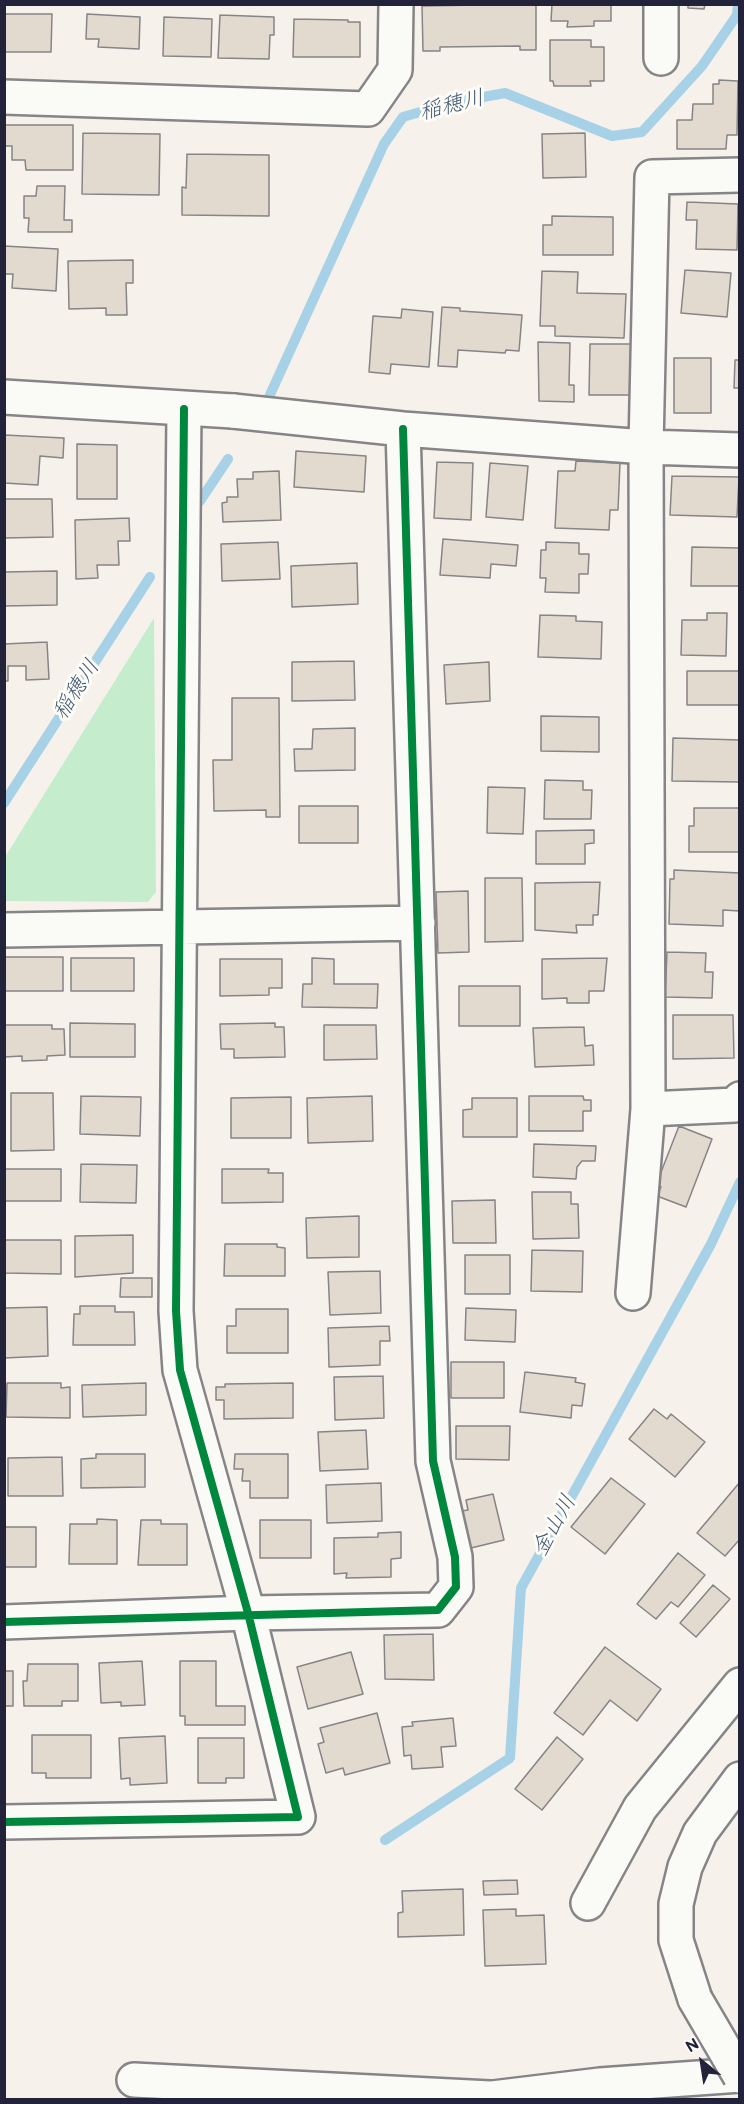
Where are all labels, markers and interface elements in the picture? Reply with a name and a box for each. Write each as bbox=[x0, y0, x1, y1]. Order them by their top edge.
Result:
water label: 稲穂川 bbox=[417, 85, 487, 127]
water label: 稲穂川 bbox=[48, 655, 106, 725]
water label: 金山川 bbox=[527, 1491, 583, 1561]
north arrow bbox=[672, 2032, 732, 2092]
text: N bbox=[683, 2035, 703, 2057]

